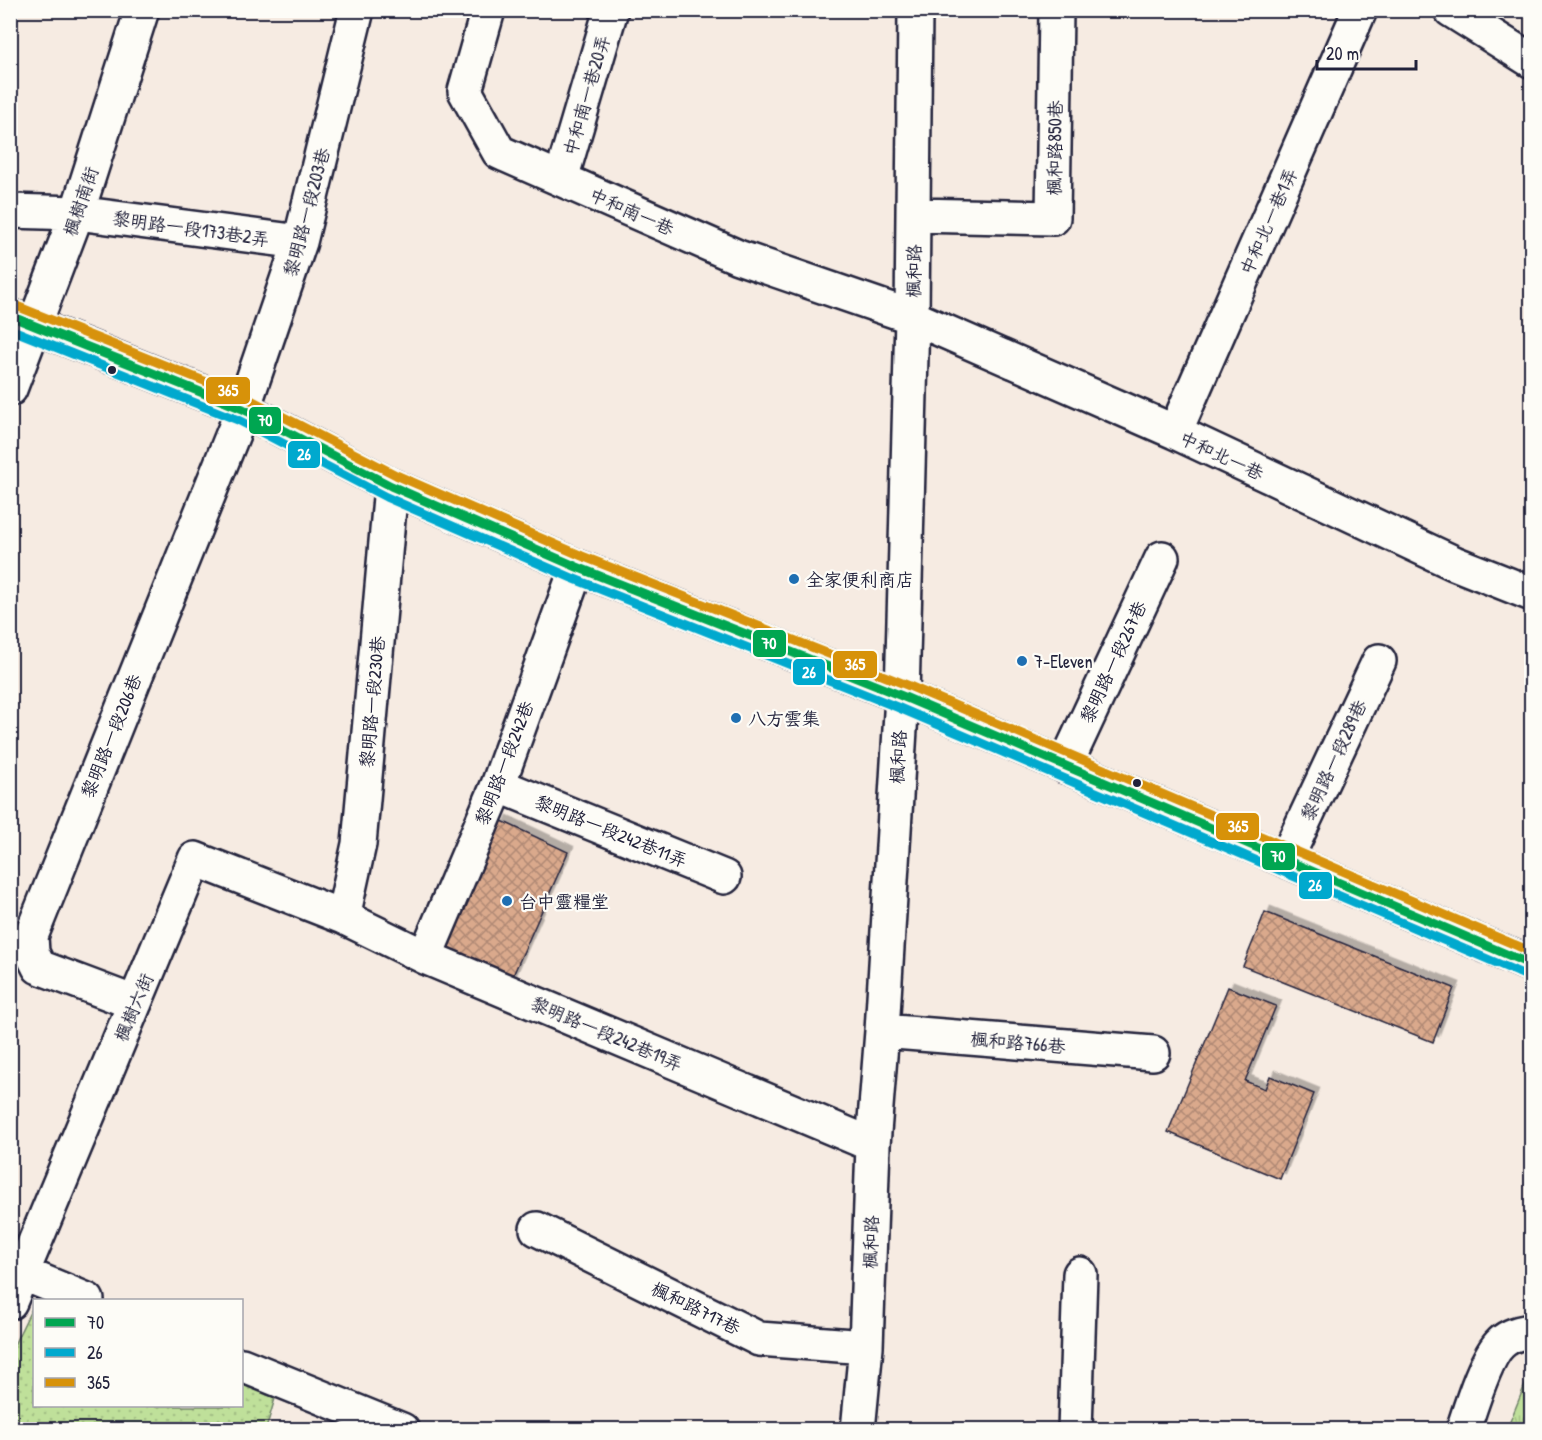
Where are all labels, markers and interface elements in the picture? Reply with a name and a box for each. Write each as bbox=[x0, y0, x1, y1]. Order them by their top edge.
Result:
street label: 中和南一巷20弄 bbox=[557, 32, 615, 158]
scale bar bbox=[1317, 33, 1416, 71]
text: 20 m bbox=[1326, 41, 1359, 66]
street label: 楓和路850巷 bbox=[1041, 100, 1067, 196]
street label: 黎明路一段203巷 bbox=[277, 145, 335, 279]
street label: 楓樹南街 bbox=[56, 163, 104, 239]
street label: 中和北一巷1弄 bbox=[1233, 164, 1303, 278]
street label: 中和南一巷 bbox=[586, 181, 678, 241]
street label: 黎明路一段173巷2弄 bbox=[111, 205, 271, 251]
street label: 楓和路 bbox=[900, 244, 926, 298]
unlabelled marker bbox=[106, 364, 118, 376]
line badge: 365 bbox=[205, 376, 251, 405]
text: 365 bbox=[218, 379, 238, 401]
line badge: 70 bbox=[248, 406, 282, 435]
text: 70 bbox=[256, 409, 273, 431]
street label: 中和北一巷 bbox=[1176, 425, 1268, 485]
line badge: 26 bbox=[287, 440, 321, 469]
text: 26 bbox=[297, 443, 312, 465]
place label: 全家便利商店 bbox=[806, 567, 914, 592]
marker: 全家便利商店 bbox=[787, 572, 801, 586]
street label: 黎明路一段267巷 bbox=[1074, 597, 1152, 727]
line badge: 70 bbox=[752, 629, 787, 658]
text: 70 bbox=[760, 632, 777, 654]
street label: 黎明路一段230巷 bbox=[354, 635, 390, 769]
place label: 7-Eleven bbox=[1034, 649, 1093, 674]
line badge: 365 bbox=[832, 650, 878, 679]
text: 365 bbox=[845, 653, 865, 675]
marker: 7-Eleven bbox=[1015, 654, 1029, 668]
line badge: 26 bbox=[792, 658, 826, 686]
text: 26 bbox=[802, 661, 817, 683]
street label: 黎明路一段206巷 bbox=[75, 670, 147, 802]
street label: 黎明路一段289巷 bbox=[1294, 695, 1372, 825]
street label: 黎明路一段242巷 bbox=[469, 697, 539, 829]
place label: 八方雲集 bbox=[748, 706, 820, 731]
marker: 八方雲集 bbox=[729, 711, 743, 725]
street label: 楓和路 bbox=[884, 729, 912, 785]
unlabelled marker bbox=[1131, 777, 1143, 789]
street label: 黎明路一段242巷11弄 bbox=[531, 789, 691, 873]
line badge: 365 bbox=[1215, 812, 1260, 841]
text: 365 bbox=[1228, 815, 1248, 837]
line badge: 70 bbox=[1261, 842, 1296, 871]
text: 70 bbox=[1269, 845, 1286, 867]
line badge: 26 bbox=[1298, 871, 1333, 900]
text: 26 bbox=[1308, 874, 1323, 896]
place label: 台中靈糧堂 bbox=[519, 889, 609, 914]
marker: 台中靈糧堂 bbox=[500, 894, 514, 908]
street label: 楓樹六街 bbox=[107, 969, 159, 1045]
street label: 黎明路一段242巷19弄 bbox=[527, 990, 687, 1076]
street label: 楓和路766巷 bbox=[969, 1025, 1067, 1059]
street label: 楓和路 bbox=[857, 1215, 883, 1269]
street label: 楓和路717巷 bbox=[647, 1276, 745, 1340]
legend bbox=[33, 1299, 243, 1407]
text: 70 bbox=[87, 1310, 104, 1335]
text: 26 bbox=[87, 1340, 103, 1365]
text: 365 bbox=[87, 1370, 110, 1395]

